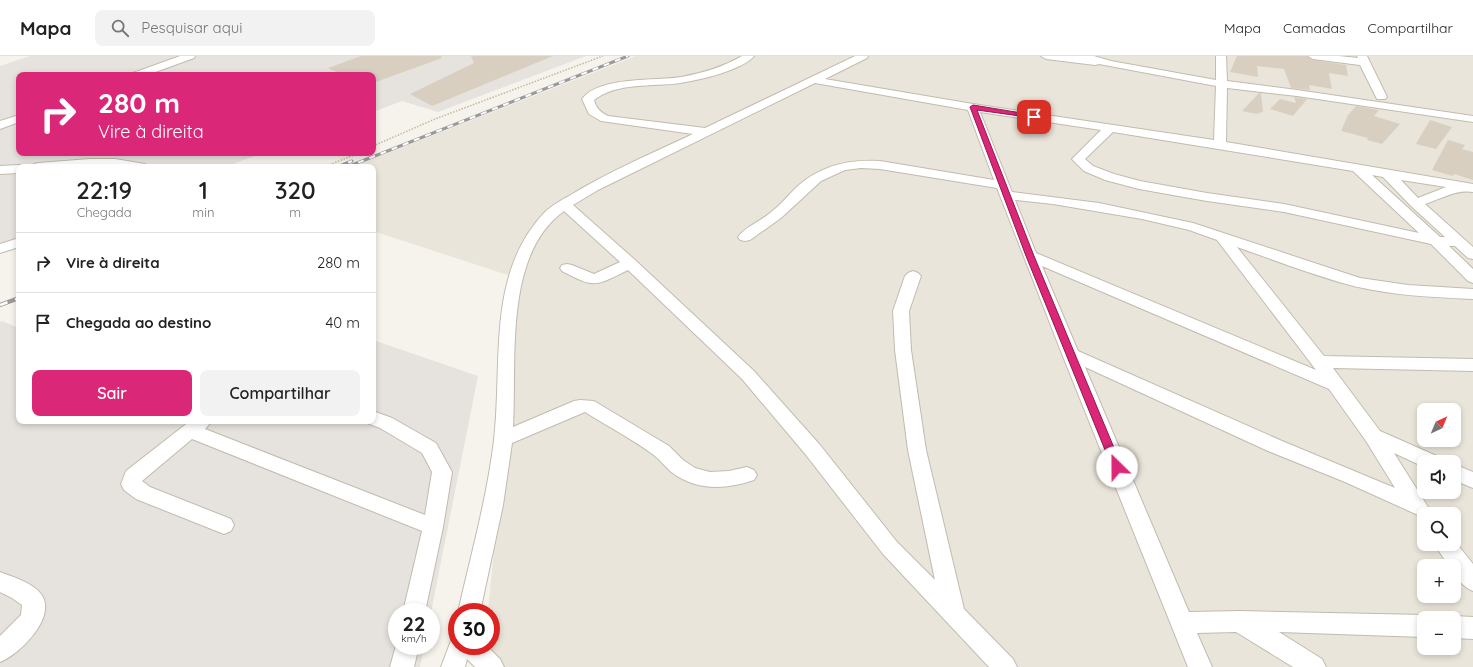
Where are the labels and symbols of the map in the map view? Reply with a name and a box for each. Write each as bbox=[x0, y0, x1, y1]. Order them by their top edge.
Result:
pin bbox=[1017, 100, 1051, 134]
north arrow bbox=[1417, 403, 1461, 447]
position arrow bbox=[1096, 446, 1138, 488]
speed limit sign: 30 bbox=[448, 603, 500, 655]

